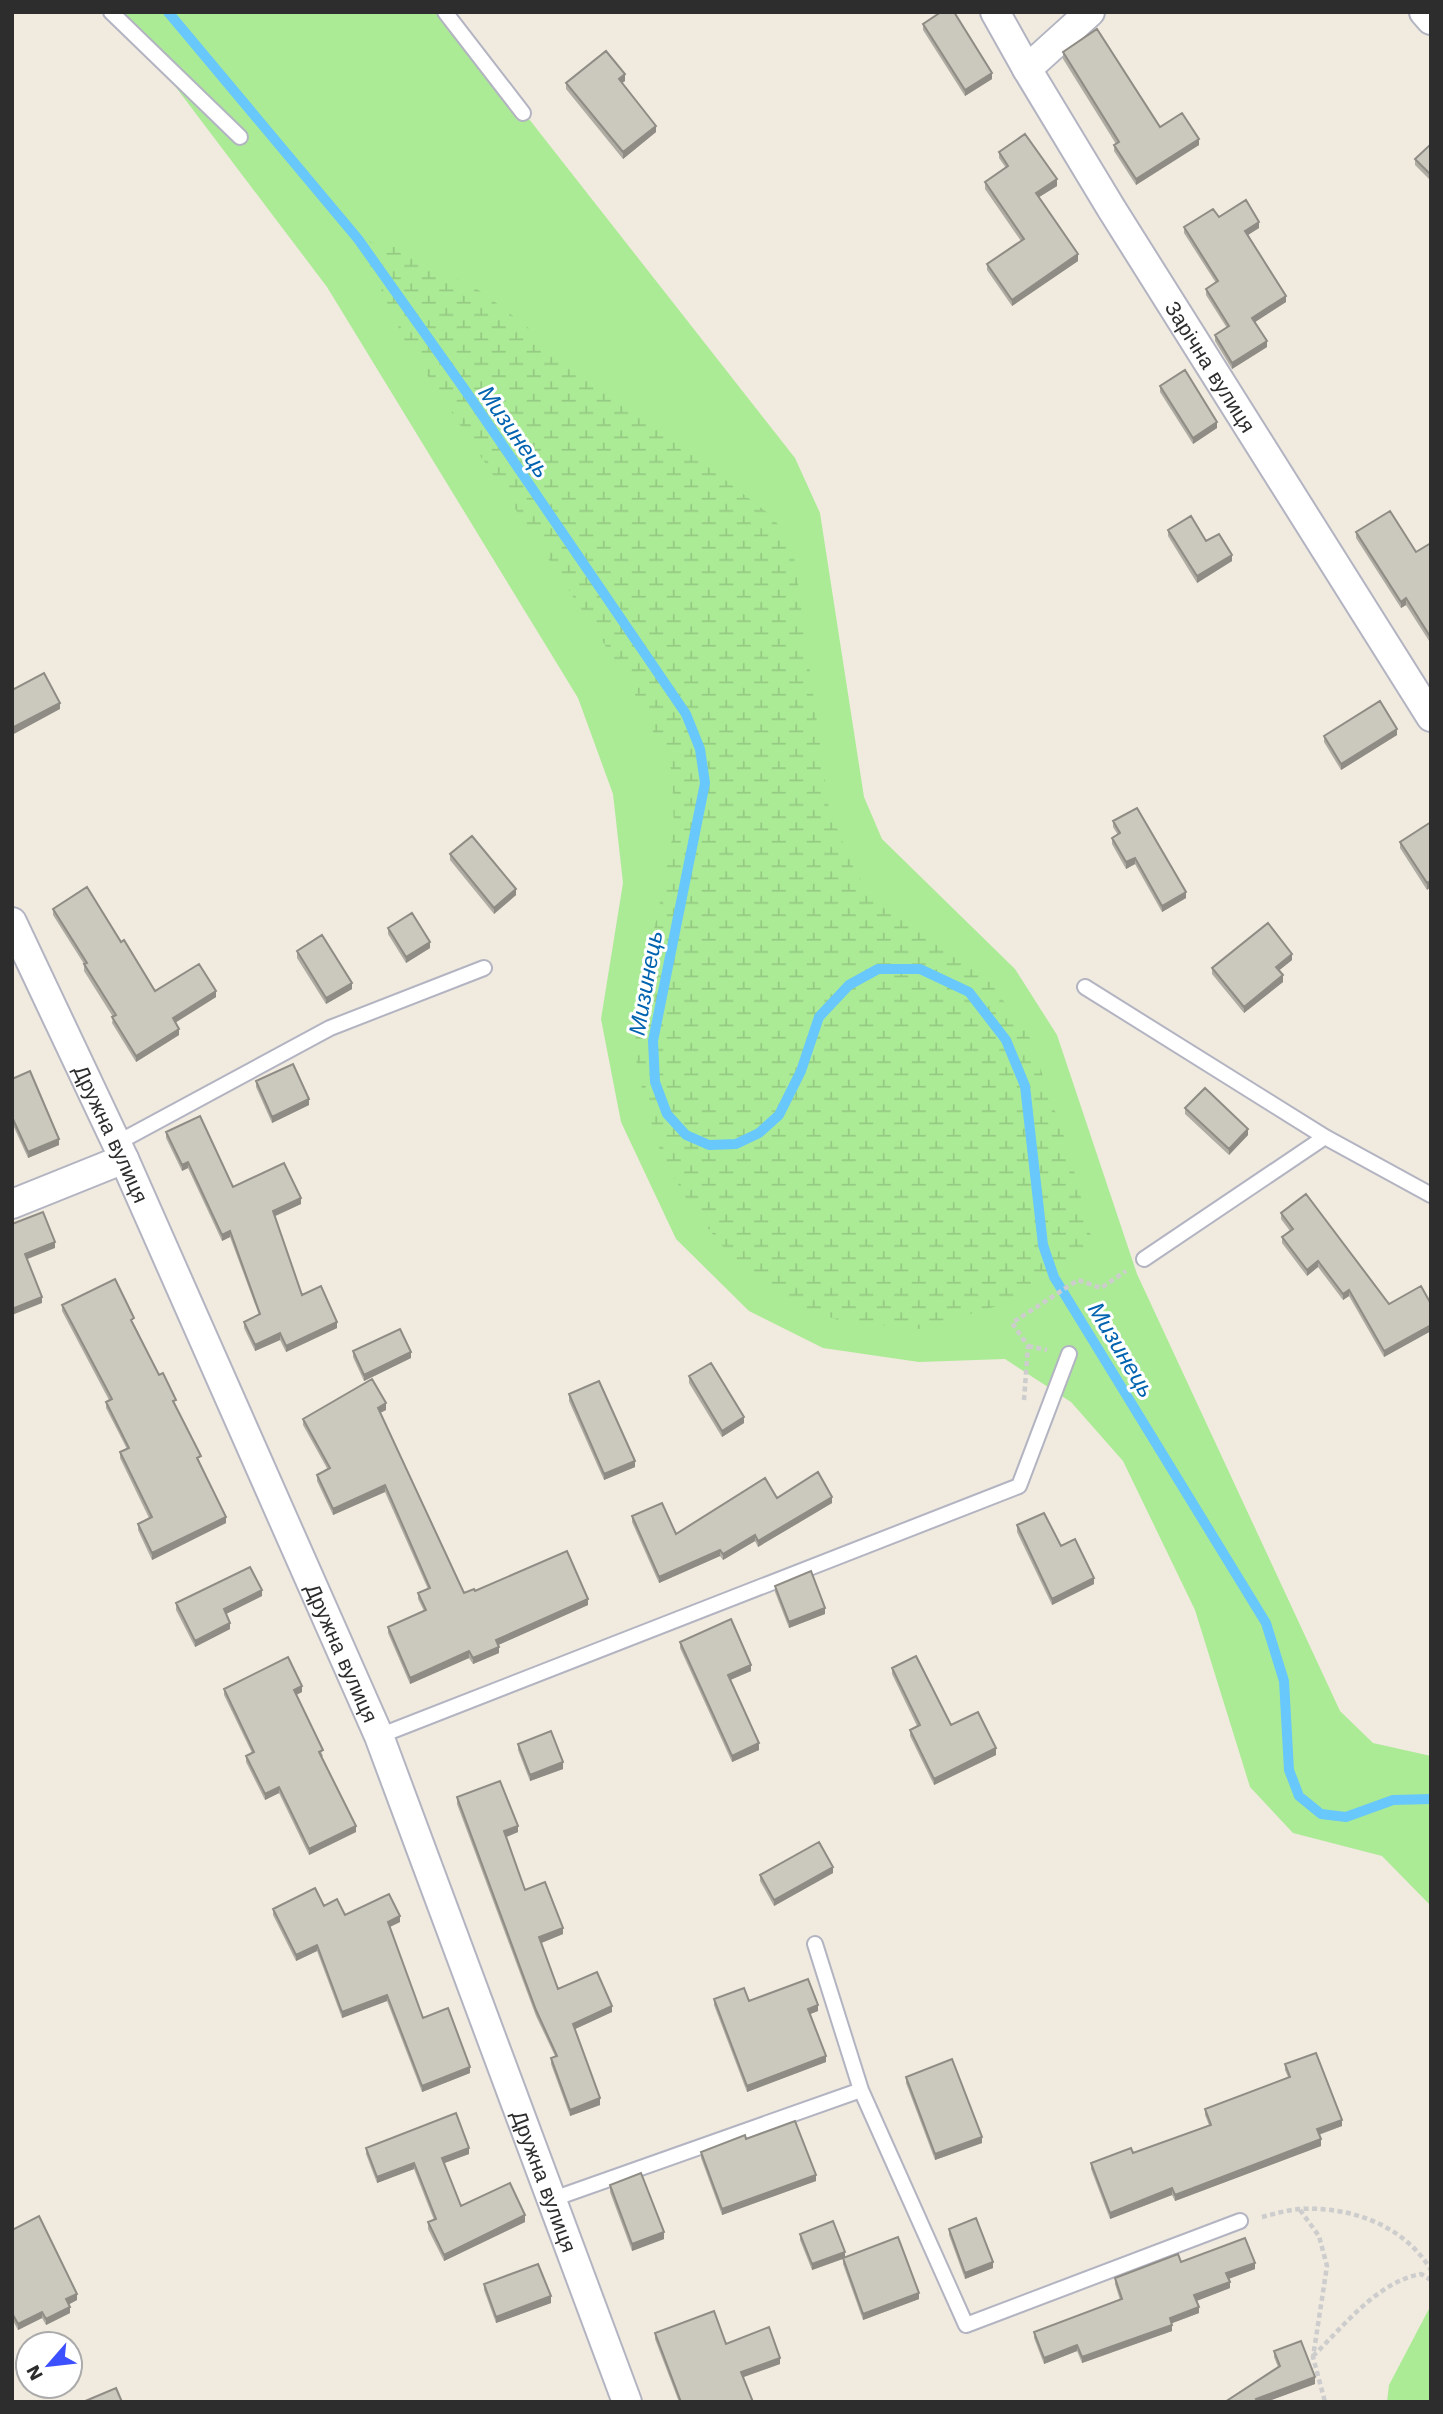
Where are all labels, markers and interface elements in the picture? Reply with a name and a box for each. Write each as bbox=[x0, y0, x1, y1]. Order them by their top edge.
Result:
street label: Зарічна вулиця bbox=[1160, 296, 1261, 437]
water label: Мизинець bbox=[473, 381, 555, 483]
water label: Мизинець bbox=[623, 928, 669, 1038]
street label: Дружна вулиця bbox=[69, 1061, 154, 1207]
water label: Мизинець bbox=[1082, 1298, 1160, 1402]
street label: Дружна вулиця bbox=[301, 1580, 384, 1726]
street label: Дружна вулиця bbox=[507, 2107, 583, 2255]
north arrow bbox=[14, 2330, 84, 2400]
text: N bbox=[21, 2361, 48, 2384]

